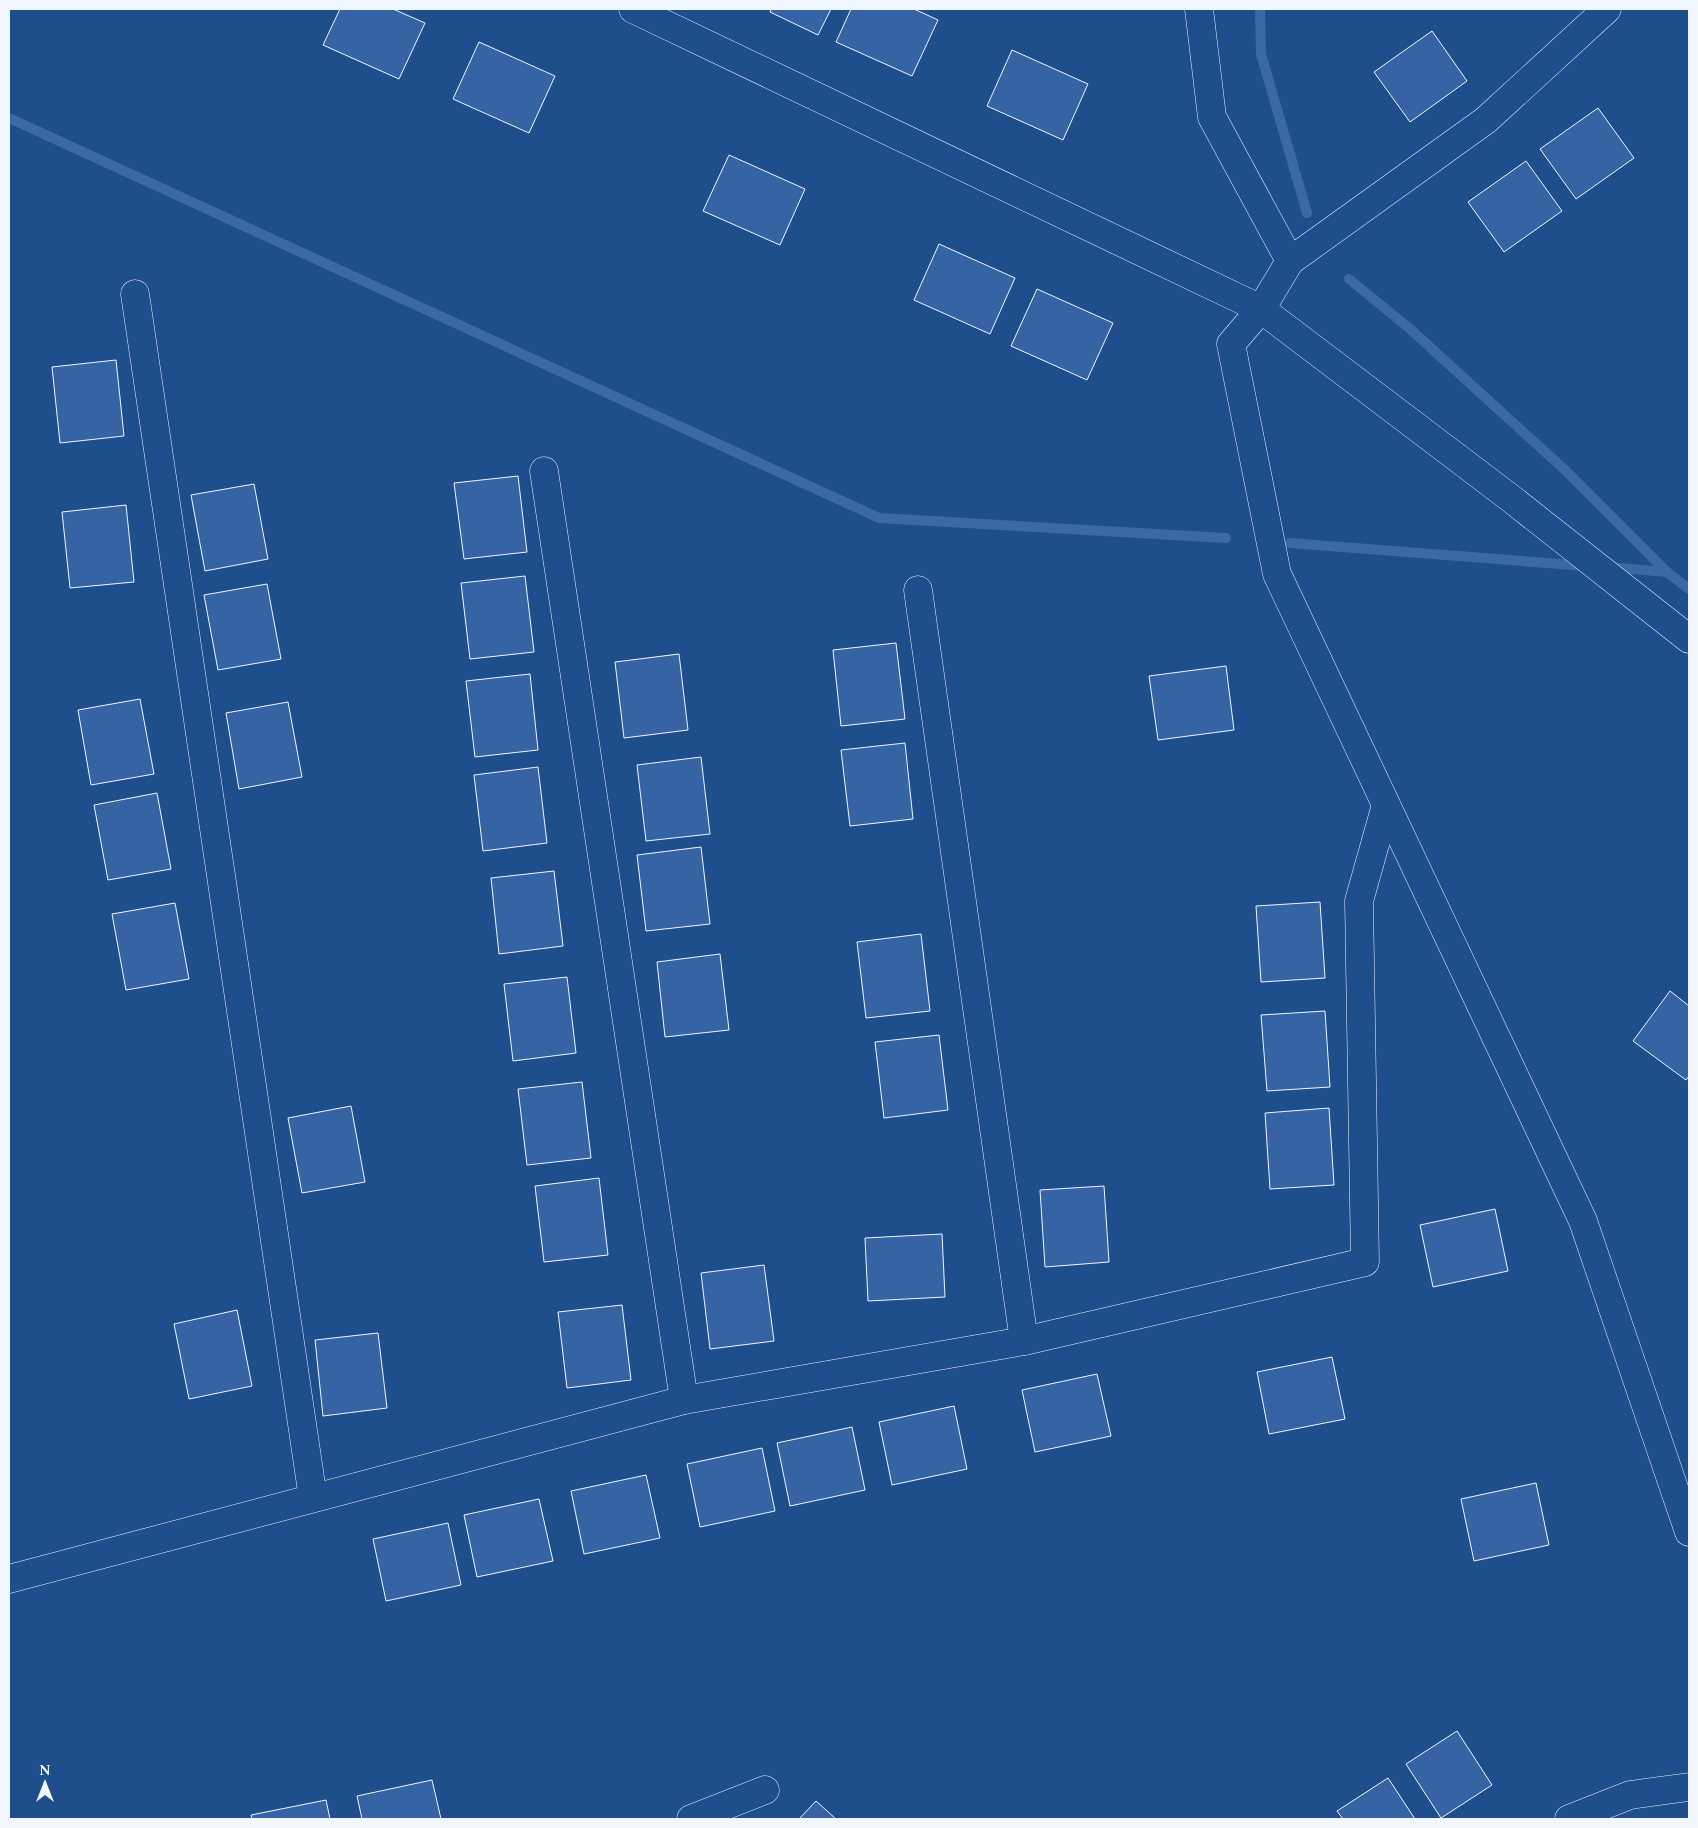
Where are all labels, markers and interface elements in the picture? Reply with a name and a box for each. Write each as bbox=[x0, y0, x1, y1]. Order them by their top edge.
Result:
north arrow bbox=[20, 1758, 70, 1808]
text: N bbox=[39, 1760, 51, 1781]

